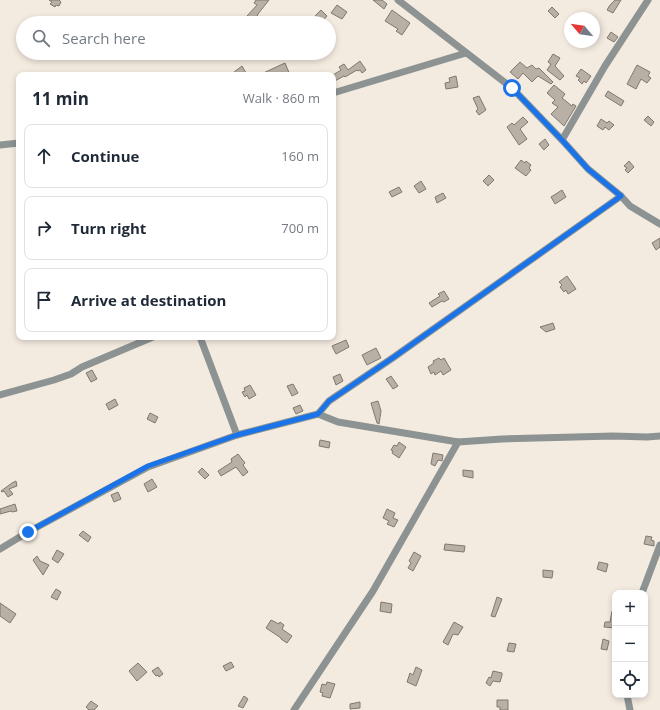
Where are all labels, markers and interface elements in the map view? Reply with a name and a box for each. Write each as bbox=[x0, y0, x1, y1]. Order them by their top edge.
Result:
north arrow bbox=[564, 12, 600, 48]
search box bbox=[16, 16, 336, 60]
icon: search bbox=[30, 27, 52, 49]
text: Search here bbox=[62, 28, 146, 48]
route start bbox=[503, 79, 521, 97]
text: 11 min bbox=[32, 87, 89, 110]
text: Walk · 860 m bbox=[243, 89, 320, 107]
icon: ahead bbox=[33, 145, 55, 167]
text: Continue bbox=[71, 146, 139, 166]
text: 160 m bbox=[281, 147, 319, 165]
icon: right bbox=[33, 217, 55, 239]
text: Turn right bbox=[71, 218, 146, 238]
text: 700 m bbox=[281, 219, 319, 237]
icon: arrive bbox=[33, 289, 55, 311]
text: Arrive at destination bbox=[71, 290, 226, 310]
route end bbox=[19, 523, 37, 541]
map controls bbox=[612, 590, 648, 698]
button: + bbox=[612, 590, 648, 626]
button: − bbox=[612, 626, 648, 662]
button: locate bbox=[612, 662, 648, 698]

